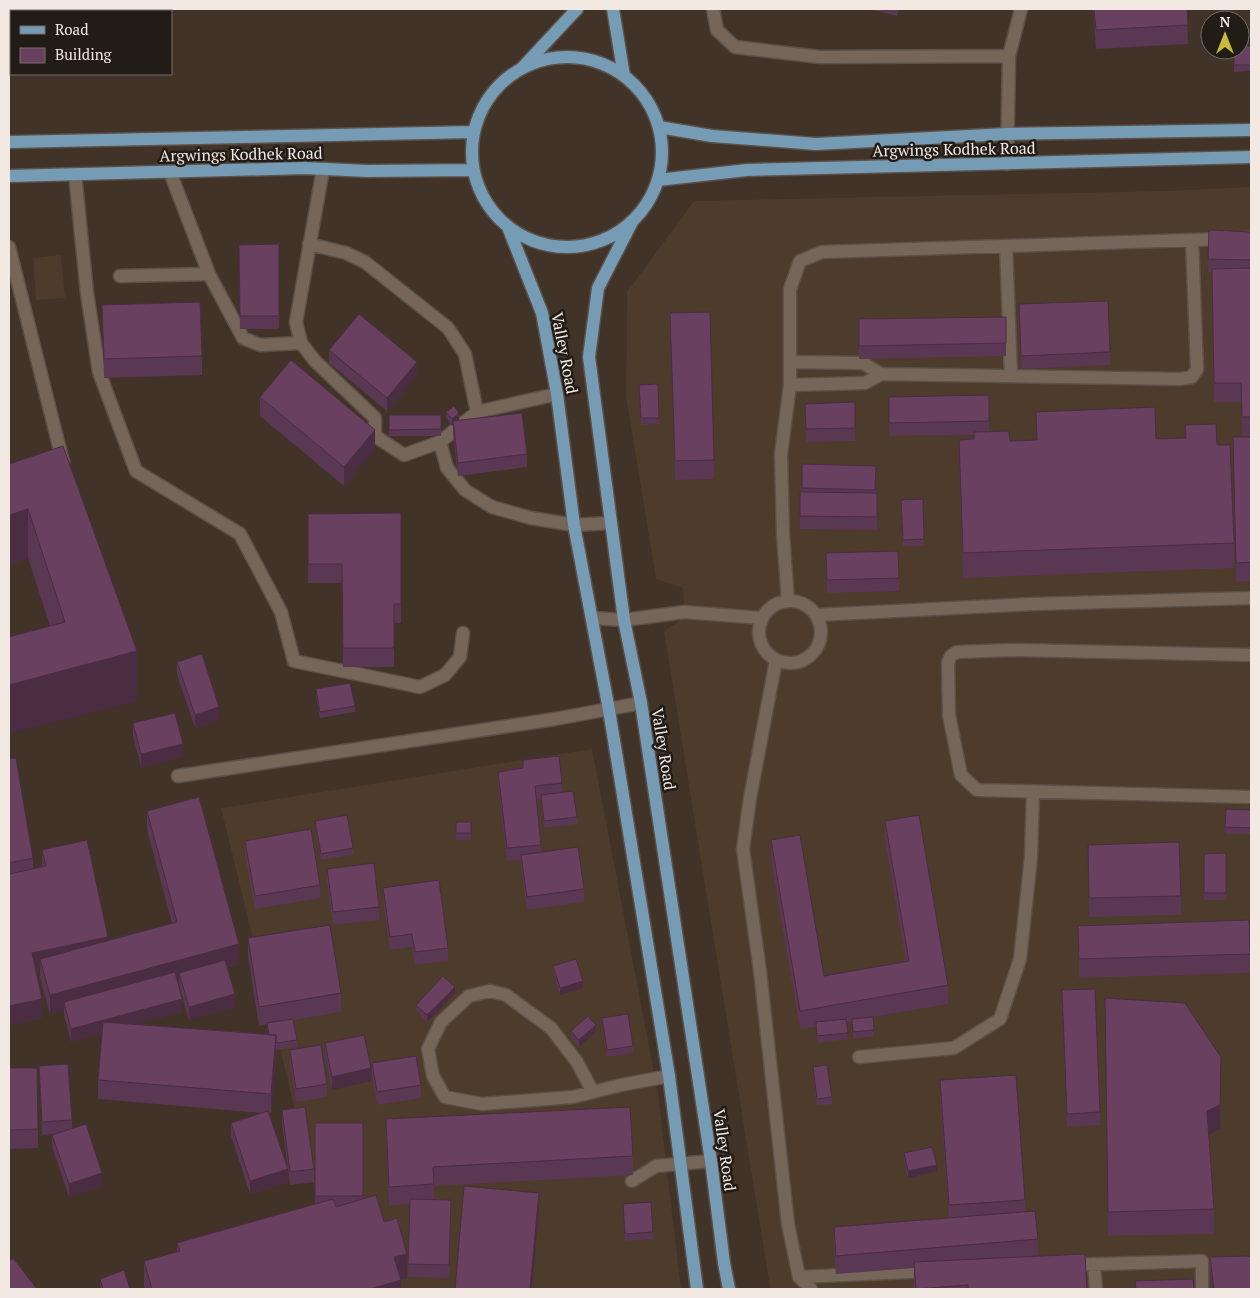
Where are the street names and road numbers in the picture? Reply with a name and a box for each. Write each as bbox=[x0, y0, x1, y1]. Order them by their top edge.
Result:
street label: Argwings Kodhek Road bbox=[872, 137, 1036, 161]
street label: Argwings Kodhek Road bbox=[159, 142, 323, 166]
street label: Valley Road bbox=[546, 310, 584, 396]
street label: Valley Road bbox=[647, 706, 681, 792]
street label: Valley Road bbox=[708, 1107, 742, 1193]

